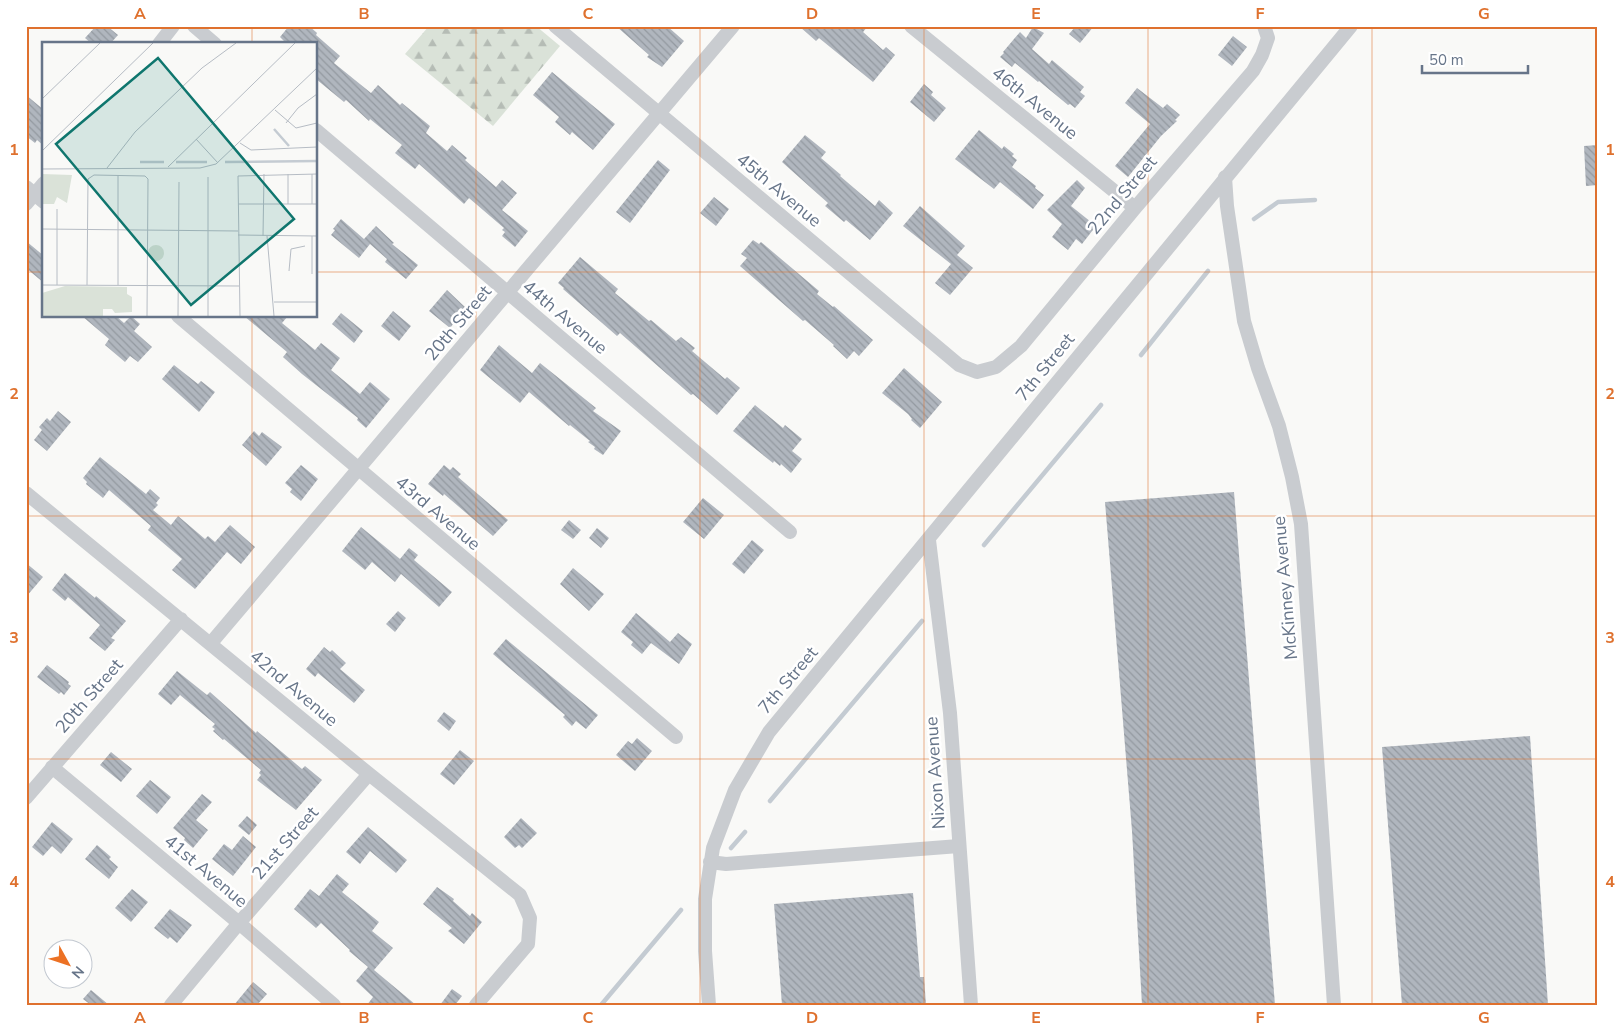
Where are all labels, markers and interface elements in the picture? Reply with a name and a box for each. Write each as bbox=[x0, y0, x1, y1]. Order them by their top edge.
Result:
text: A bbox=[134, 3, 146, 25]
text: B bbox=[358, 3, 370, 25]
text: C bbox=[583, 3, 594, 25]
text: D bbox=[806, 3, 818, 25]
text: E bbox=[1031, 3, 1041, 25]
text: F bbox=[1256, 3, 1265, 25]
text: G bbox=[1478, 3, 1490, 25]
inset map bbox=[42, 42, 318, 318]
scale bar bbox=[1422, 42, 1528, 74]
text: 50 m bbox=[1429, 50, 1464, 70]
street label: 46th Avenue bbox=[987, 61, 1083, 145]
text: 1 bbox=[9, 139, 19, 161]
text: 1 bbox=[1605, 139, 1615, 161]
street label: 45th Avenue bbox=[731, 147, 827, 233]
street label: 22nd Street bbox=[1082, 150, 1163, 240]
street label: 44th Avenue bbox=[517, 274, 613, 360]
street label: 20th Street bbox=[419, 280, 497, 366]
street label: 7th Street bbox=[1010, 327, 1080, 406]
text: 2 bbox=[9, 383, 19, 405]
text: 2 bbox=[1605, 383, 1615, 405]
street label: 43rd Avenue bbox=[390, 470, 486, 556]
street label: McKinney Avenue bbox=[1267, 515, 1303, 661]
text: 3 bbox=[9, 627, 19, 649]
text: 3 bbox=[1605, 627, 1615, 649]
street label: 7th Street bbox=[753, 641, 824, 719]
street label: 42nd Avenue bbox=[245, 644, 343, 732]
street label: 20th Street bbox=[50, 653, 129, 739]
street label: Nixon Avenue bbox=[919, 716, 951, 830]
street label: 21st Street bbox=[246, 801, 324, 885]
street label: 41st Avenue bbox=[159, 829, 253, 913]
text: 4 bbox=[9, 871, 19, 893]
text: 4 bbox=[1605, 871, 1615, 893]
north arrow bbox=[42, 938, 92, 988]
text: N bbox=[67, 962, 88, 982]
text: A bbox=[134, 1007, 146, 1029]
text: B bbox=[358, 1007, 370, 1029]
text: C bbox=[583, 1007, 594, 1029]
text: D bbox=[806, 1007, 818, 1029]
text: E bbox=[1031, 1007, 1041, 1029]
text: F bbox=[1256, 1007, 1265, 1029]
text: G bbox=[1478, 1007, 1490, 1029]

